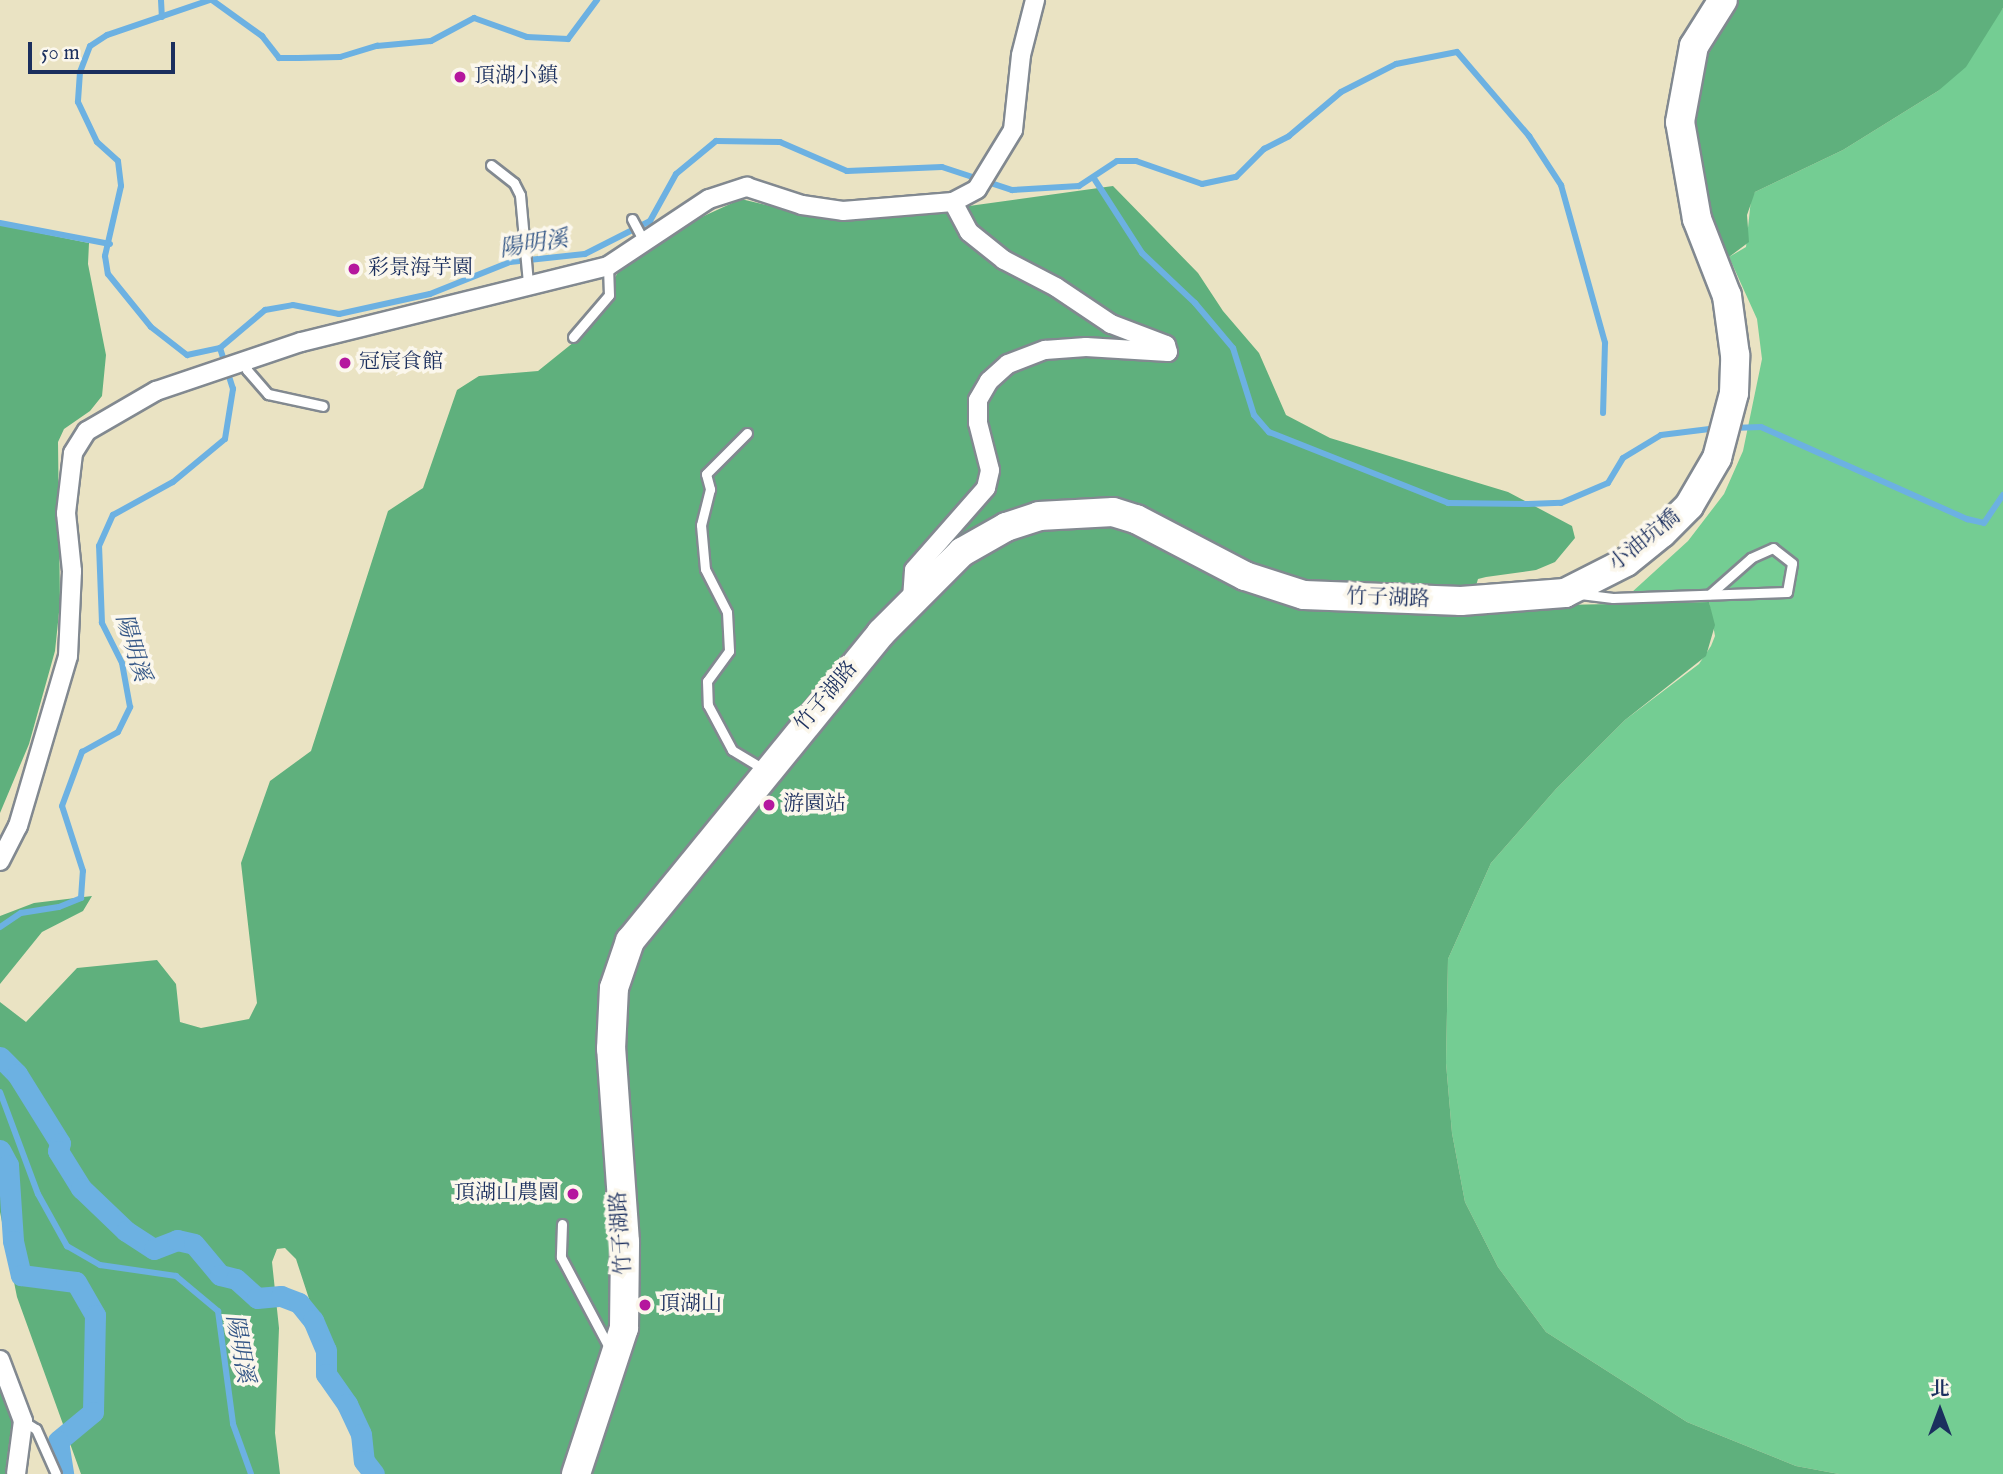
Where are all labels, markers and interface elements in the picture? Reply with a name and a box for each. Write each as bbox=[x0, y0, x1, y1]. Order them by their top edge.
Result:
scale bar bbox=[32, 28, 178, 72]
text: 50 m bbox=[41, 40, 80, 67]
place label: 頂湖小鎮 bbox=[474, 64, 558, 90]
marker: 頂湖小鎮 bbox=[452, 69, 468, 85]
water label: 陽明溪 bbox=[498, 226, 570, 264]
place label: 彩景海芋園 bbox=[368, 256, 473, 282]
marker: 彩景海芋園 bbox=[346, 261, 362, 277]
place label: 冠宸食館 bbox=[359, 350, 443, 376]
marker: 冠宸食館 bbox=[337, 355, 353, 371]
street label: 小油坑橋 bbox=[1604, 505, 1686, 577]
street label: 竹子湖路 bbox=[1346, 585, 1430, 613]
water label: 陽明溪 bbox=[109, 611, 155, 685]
street label: 竹子湖路 bbox=[790, 657, 864, 737]
place label: 游園站 bbox=[783, 792, 846, 818]
marker: 游園站 bbox=[761, 797, 777, 813]
place label: 頂湖山農園 bbox=[454, 1181, 559, 1207]
marker: 頂湖山農園 bbox=[565, 1186, 581, 1202]
street label: 竹子湖路 bbox=[607, 1190, 637, 1276]
place label: 頂湖山 bbox=[659, 1292, 722, 1318]
marker: 頂湖山 bbox=[637, 1297, 653, 1313]
water label: 陽明溪 bbox=[219, 1313, 259, 1385]
north arrow bbox=[1905, 1376, 1975, 1446]
text: 北 bbox=[1930, 1378, 1950, 1402]

